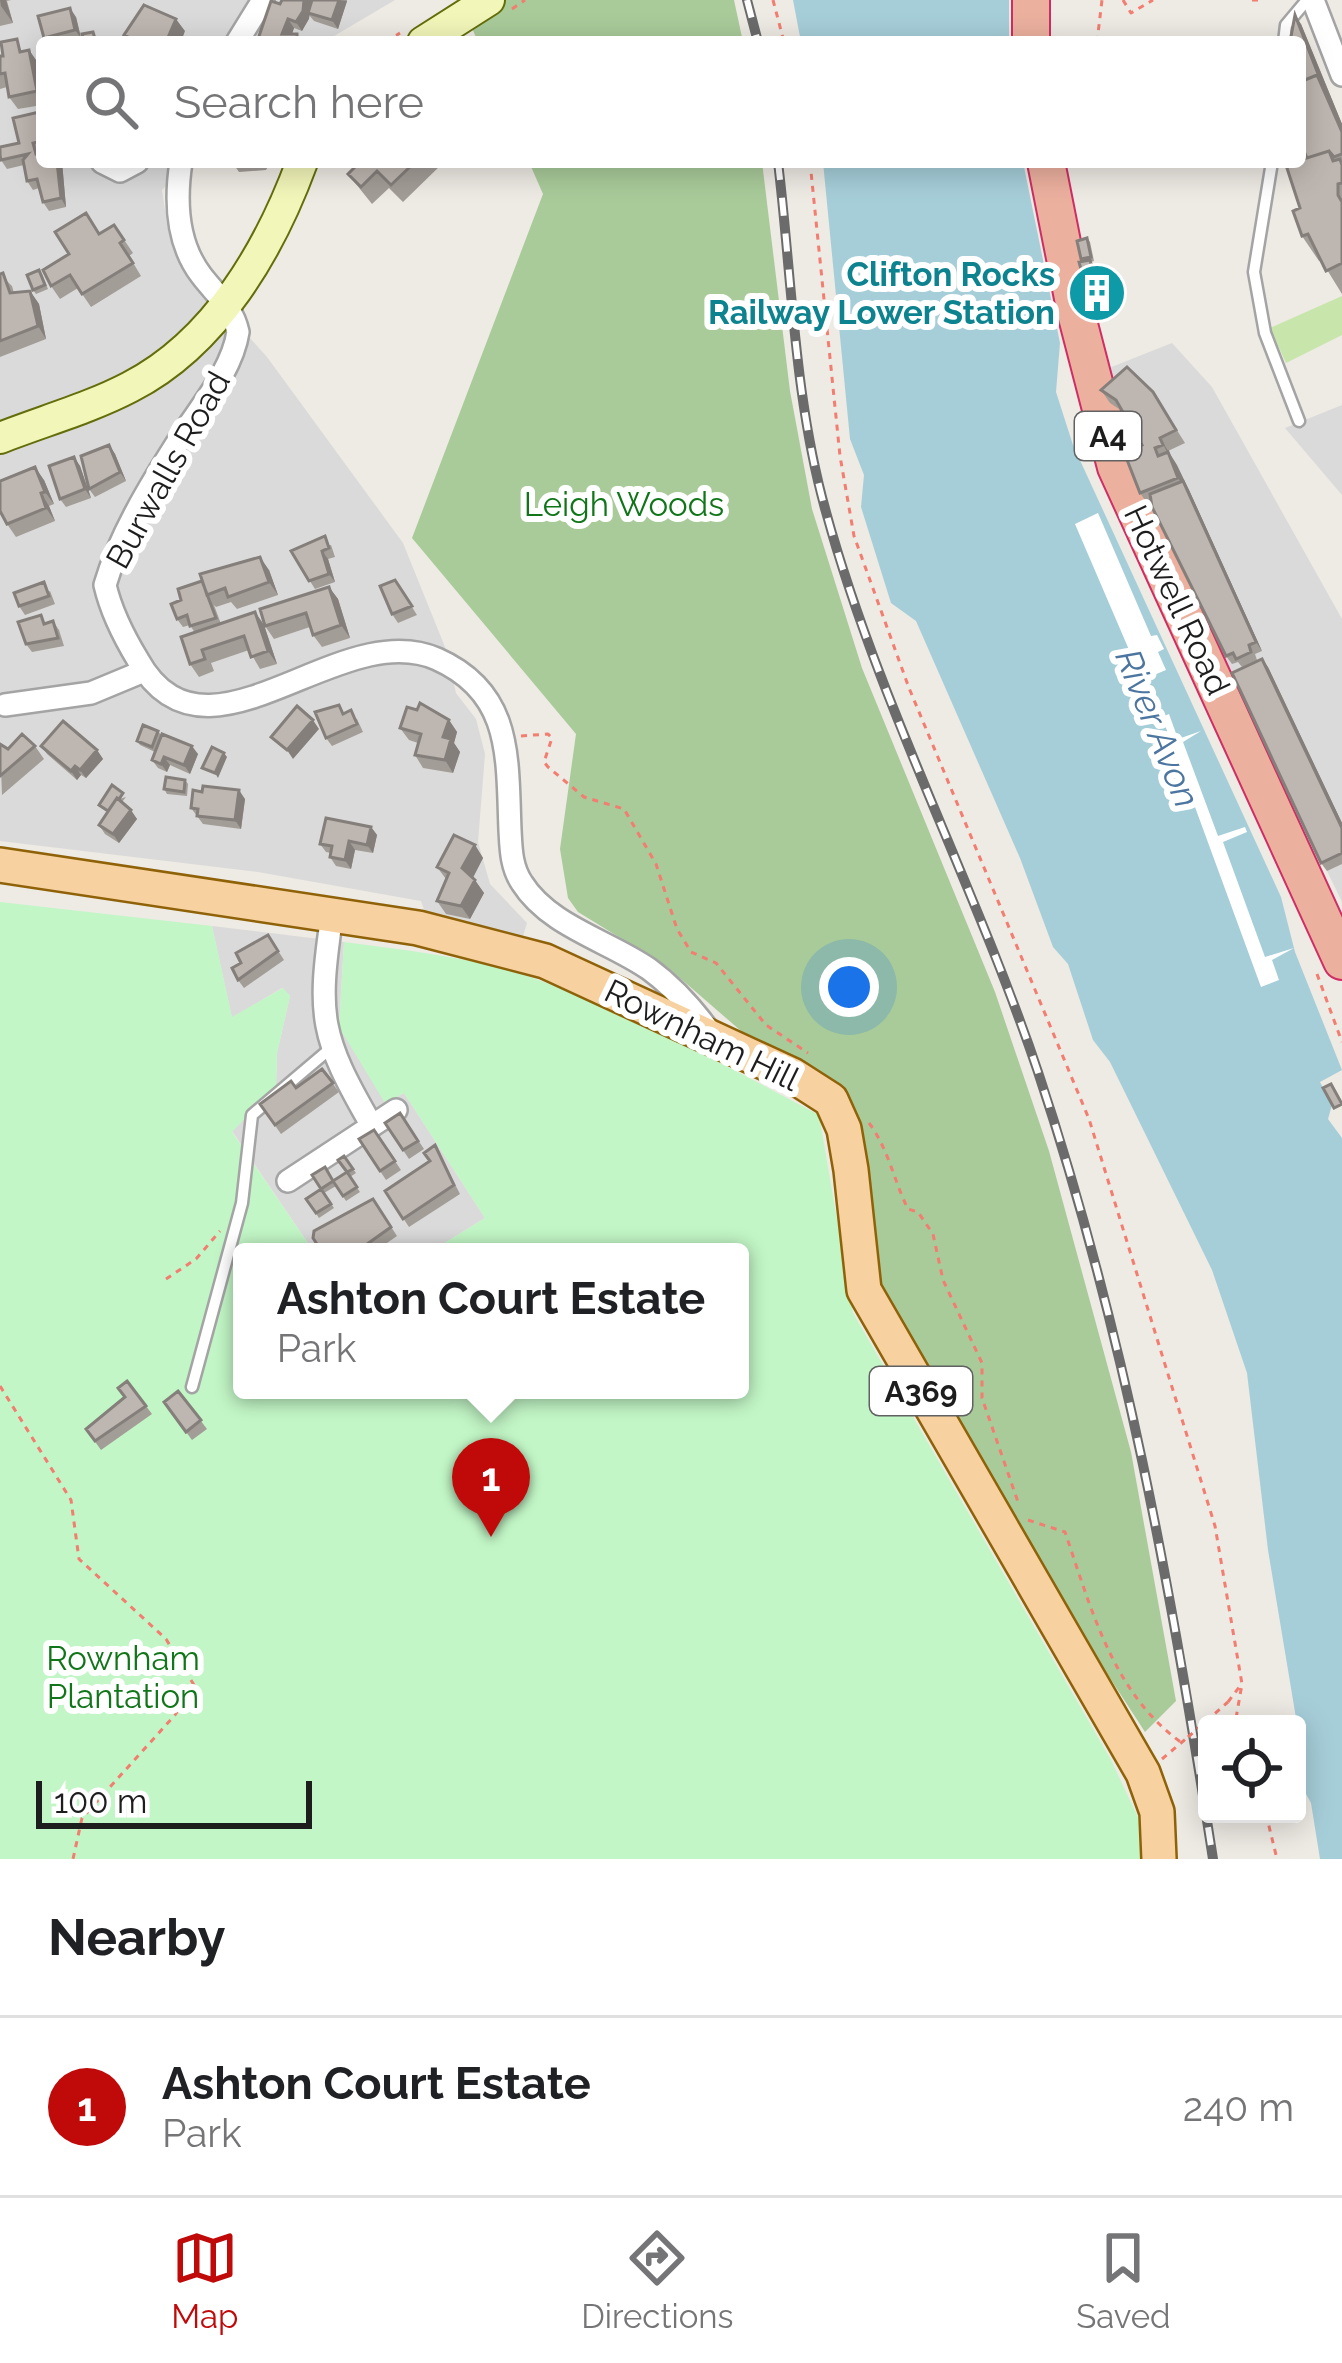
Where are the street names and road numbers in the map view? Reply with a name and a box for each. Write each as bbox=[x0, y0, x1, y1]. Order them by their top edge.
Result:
street label: Burwalls Road bbox=[98, 365, 238, 575]
road number: A4 bbox=[1075, 412, 1141, 460]
street label: Hotwell Road bbox=[1116, 499, 1238, 701]
street label: Rownham Hill bbox=[598, 971, 807, 1099]
road number: A369 bbox=[870, 1367, 972, 1415]

